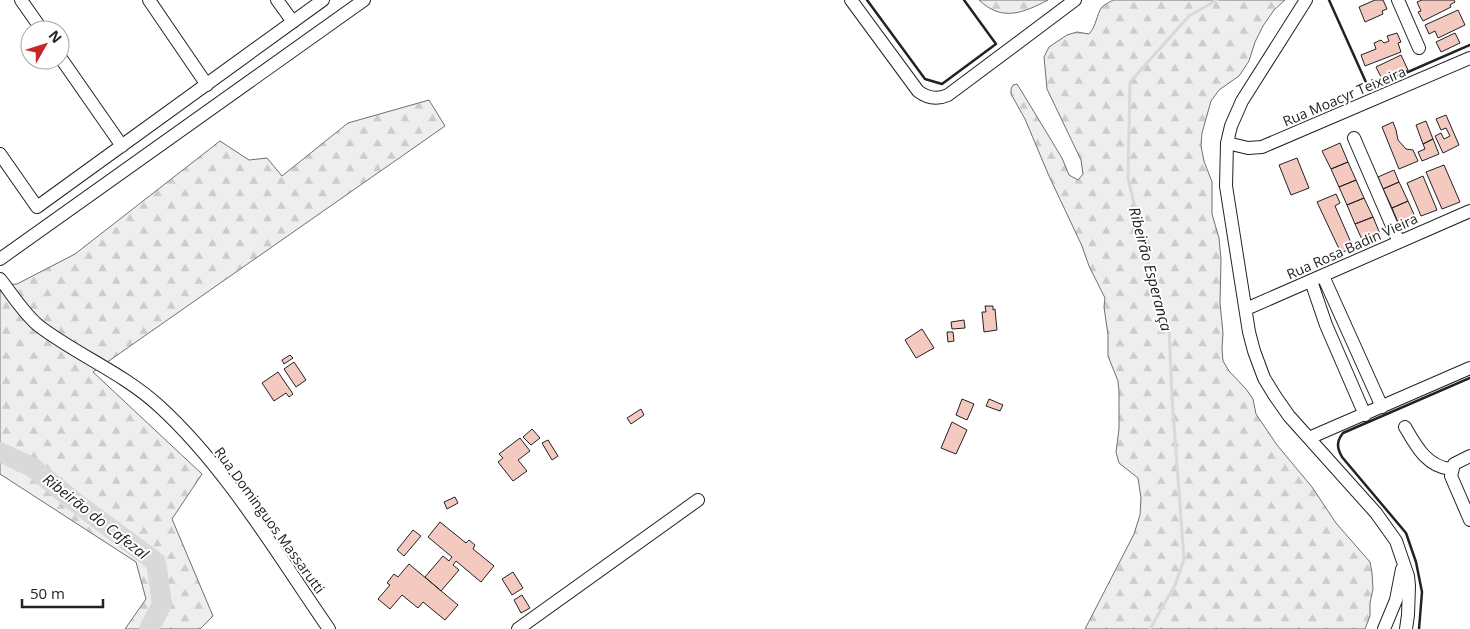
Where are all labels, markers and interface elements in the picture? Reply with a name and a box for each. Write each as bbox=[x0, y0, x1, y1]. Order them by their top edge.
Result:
north arrow bbox=[20, 20, 70, 70]
text: N bbox=[45, 26, 66, 47]
street label: Rua Moacyr Teixeira bbox=[1280, 61, 1408, 131]
water label: Ribeirão Esperança bbox=[1125, 205, 1177, 334]
street label: Rua Rosa Badin Vieira bbox=[1283, 209, 1421, 283]
street label: Rua Dominguos Massarutti bbox=[210, 443, 330, 597]
water label: Ribeirão do Cafezal bbox=[39, 469, 154, 564]
scale bar bbox=[22, 576, 104, 608]
text: 50 m bbox=[30, 583, 65, 603]

